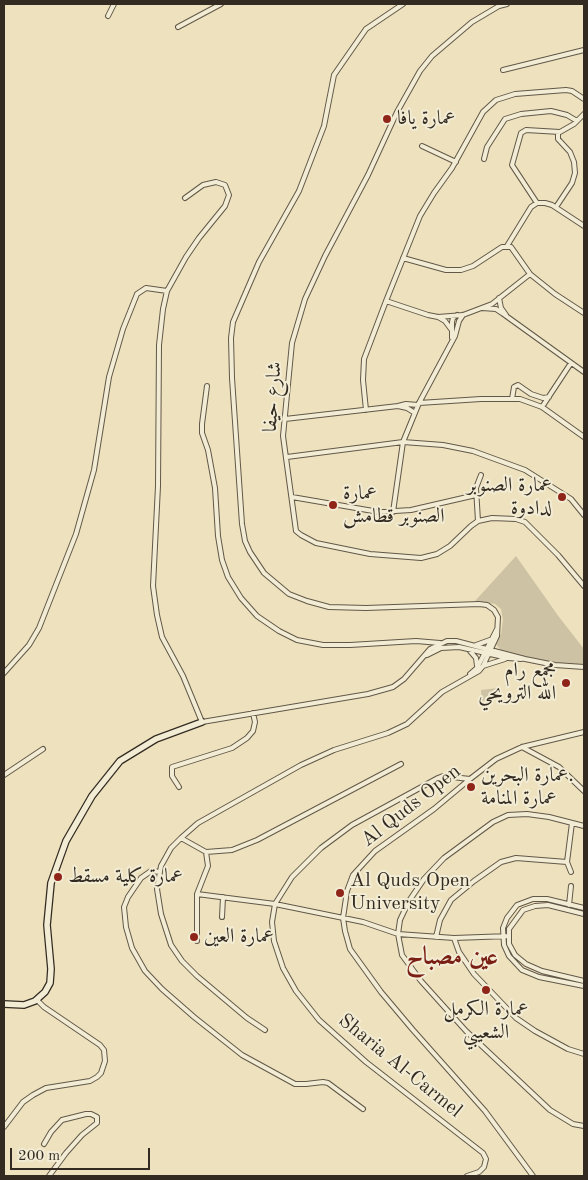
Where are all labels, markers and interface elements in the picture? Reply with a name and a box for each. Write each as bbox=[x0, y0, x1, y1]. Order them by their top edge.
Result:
place label: عمارة يافا bbox=[397, 107, 456, 131]
marker: عمارة يافا bbox=[381, 113, 393, 125]
street label: شارع حيفا bbox=[259, 361, 287, 433]
place label: عمارة الصنوبر لدادوة bbox=[467, 474, 552, 521]
place label: عمارة الصنوبر قطامش bbox=[343, 482, 445, 529]
marker: عمارة الصنوبر لدادوة bbox=[556, 491, 568, 503]
marker: عمارة الصنوبر قطامش bbox=[327, 499, 339, 511]
place label: مجمع رام الله الترويحي bbox=[478, 659, 556, 706]
marker: مجمع رام الله الترويحي bbox=[560, 677, 572, 689]
street label: Al Quds Open bbox=[356, 760, 466, 852]
place label: عمارة البحرين. عمارة المنامة bbox=[481, 764, 574, 811]
marker: عمارة البحرين. عمارة المنامة bbox=[465, 781, 477, 793]
place label: عمارة كلية مسقط bbox=[68, 865, 183, 889]
place label: Al Quds Open University bbox=[350, 869, 470, 916]
marker: عمارة كلية مسقط bbox=[52, 871, 64, 883]
marker: Al Quds Open University bbox=[334, 887, 346, 899]
place label: عمارة العين bbox=[204, 925, 274, 949]
marker: عمارة العين bbox=[188, 931, 200, 943]
district label: عين مصباح bbox=[406, 942, 498, 972]
marker: عمارة الكرمل الشعيبي bbox=[480, 984, 492, 996]
place label: عمارة الكرمل الشعيبي bbox=[443, 998, 529, 1045]
street label: Sharia Al-Carmel bbox=[333, 1009, 467, 1123]
scale bar bbox=[12, 1138, 152, 1170]
text: 200 m bbox=[18, 1149, 60, 1164]

